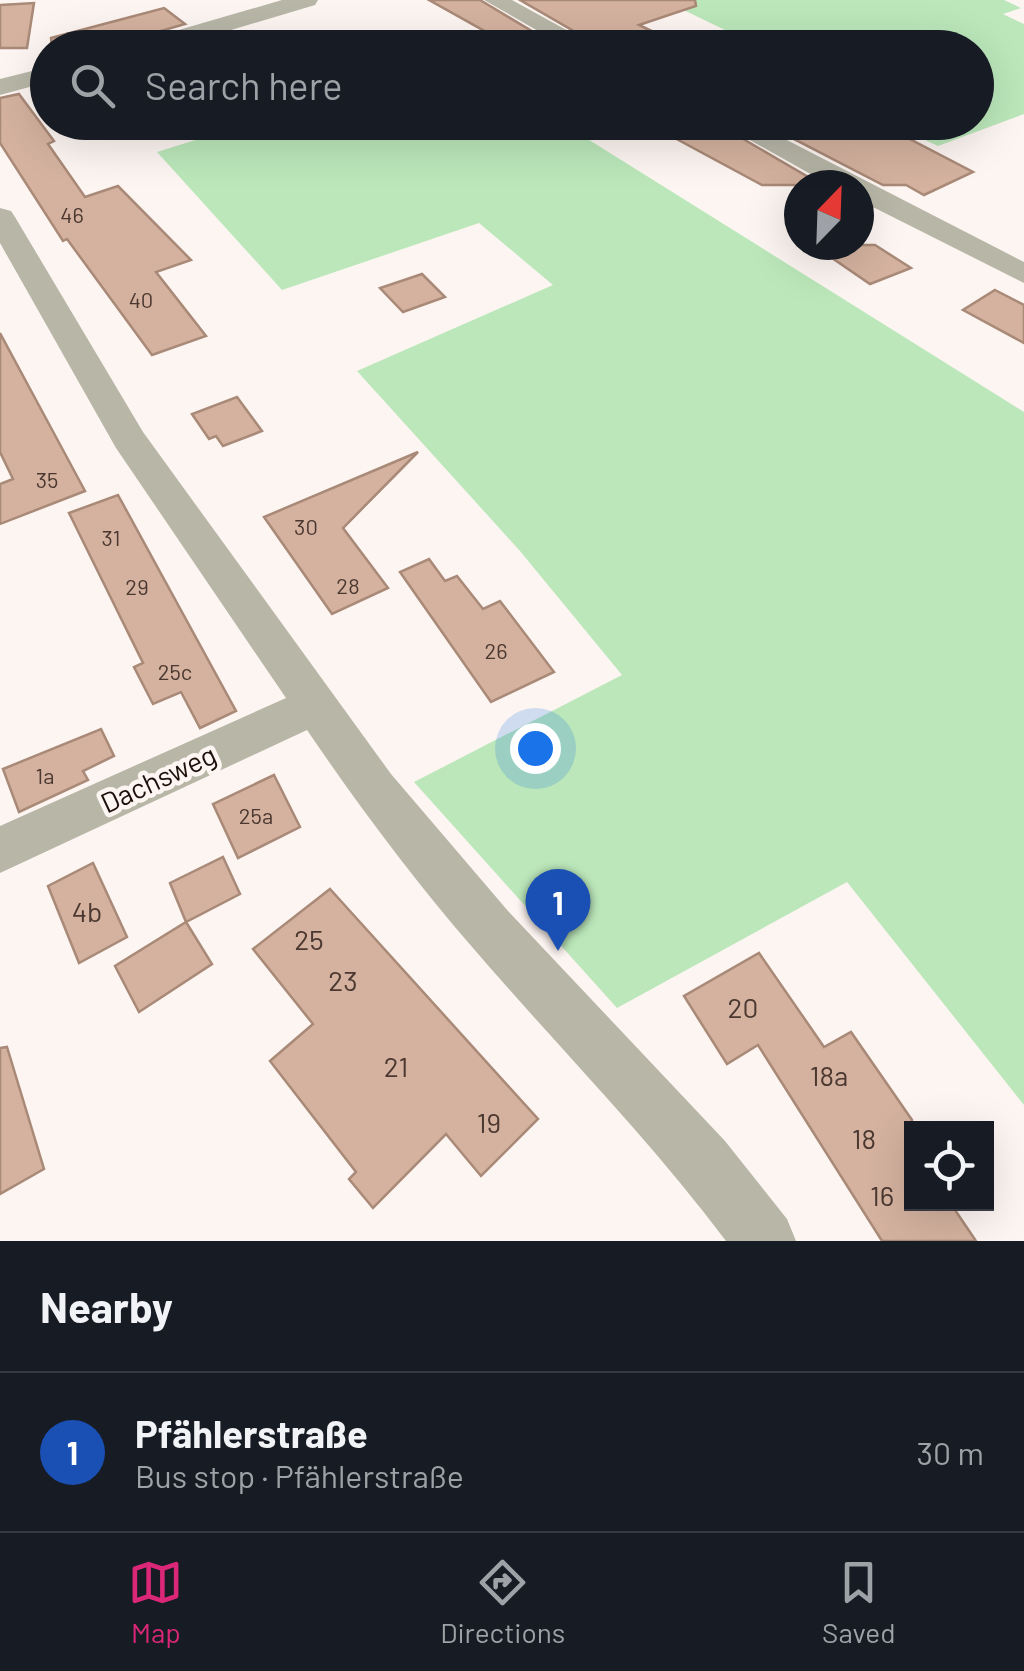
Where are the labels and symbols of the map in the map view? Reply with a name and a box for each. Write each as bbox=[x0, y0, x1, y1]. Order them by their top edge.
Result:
north arrow bbox=[784, 170, 874, 260]
house number: 46 bbox=[60, 201, 84, 227]
house number: 40 bbox=[129, 286, 153, 312]
house number: 35 bbox=[36, 466, 58, 492]
house number: 30 bbox=[294, 513, 318, 539]
house number: 31 bbox=[102, 524, 120, 550]
house number: 28 bbox=[336, 572, 360, 598]
house number: 29 bbox=[125, 573, 149, 599]
house number: 26 bbox=[484, 637, 508, 663]
house number: 25c bbox=[158, 658, 192, 684]
your location bbox=[510, 723, 561, 774]
street label: Dachsweg bbox=[95, 737, 221, 819]
house number: 1a bbox=[36, 762, 54, 788]
house number: 25a bbox=[239, 802, 273, 828]
pin: 1 bbox=[526, 868, 590, 951]
house number: 4b bbox=[72, 894, 102, 928]
house number: 25 bbox=[294, 922, 324, 956]
house number: 23 bbox=[328, 963, 358, 997]
house number: 20 bbox=[728, 990, 758, 1024]
house number: 21 bbox=[384, 1049, 408, 1083]
house number: 18a bbox=[810, 1058, 848, 1092]
house number: 19 bbox=[477, 1105, 501, 1139]
house number: 18 bbox=[852, 1121, 876, 1155]
house number: 16 bbox=[870, 1178, 894, 1212]

